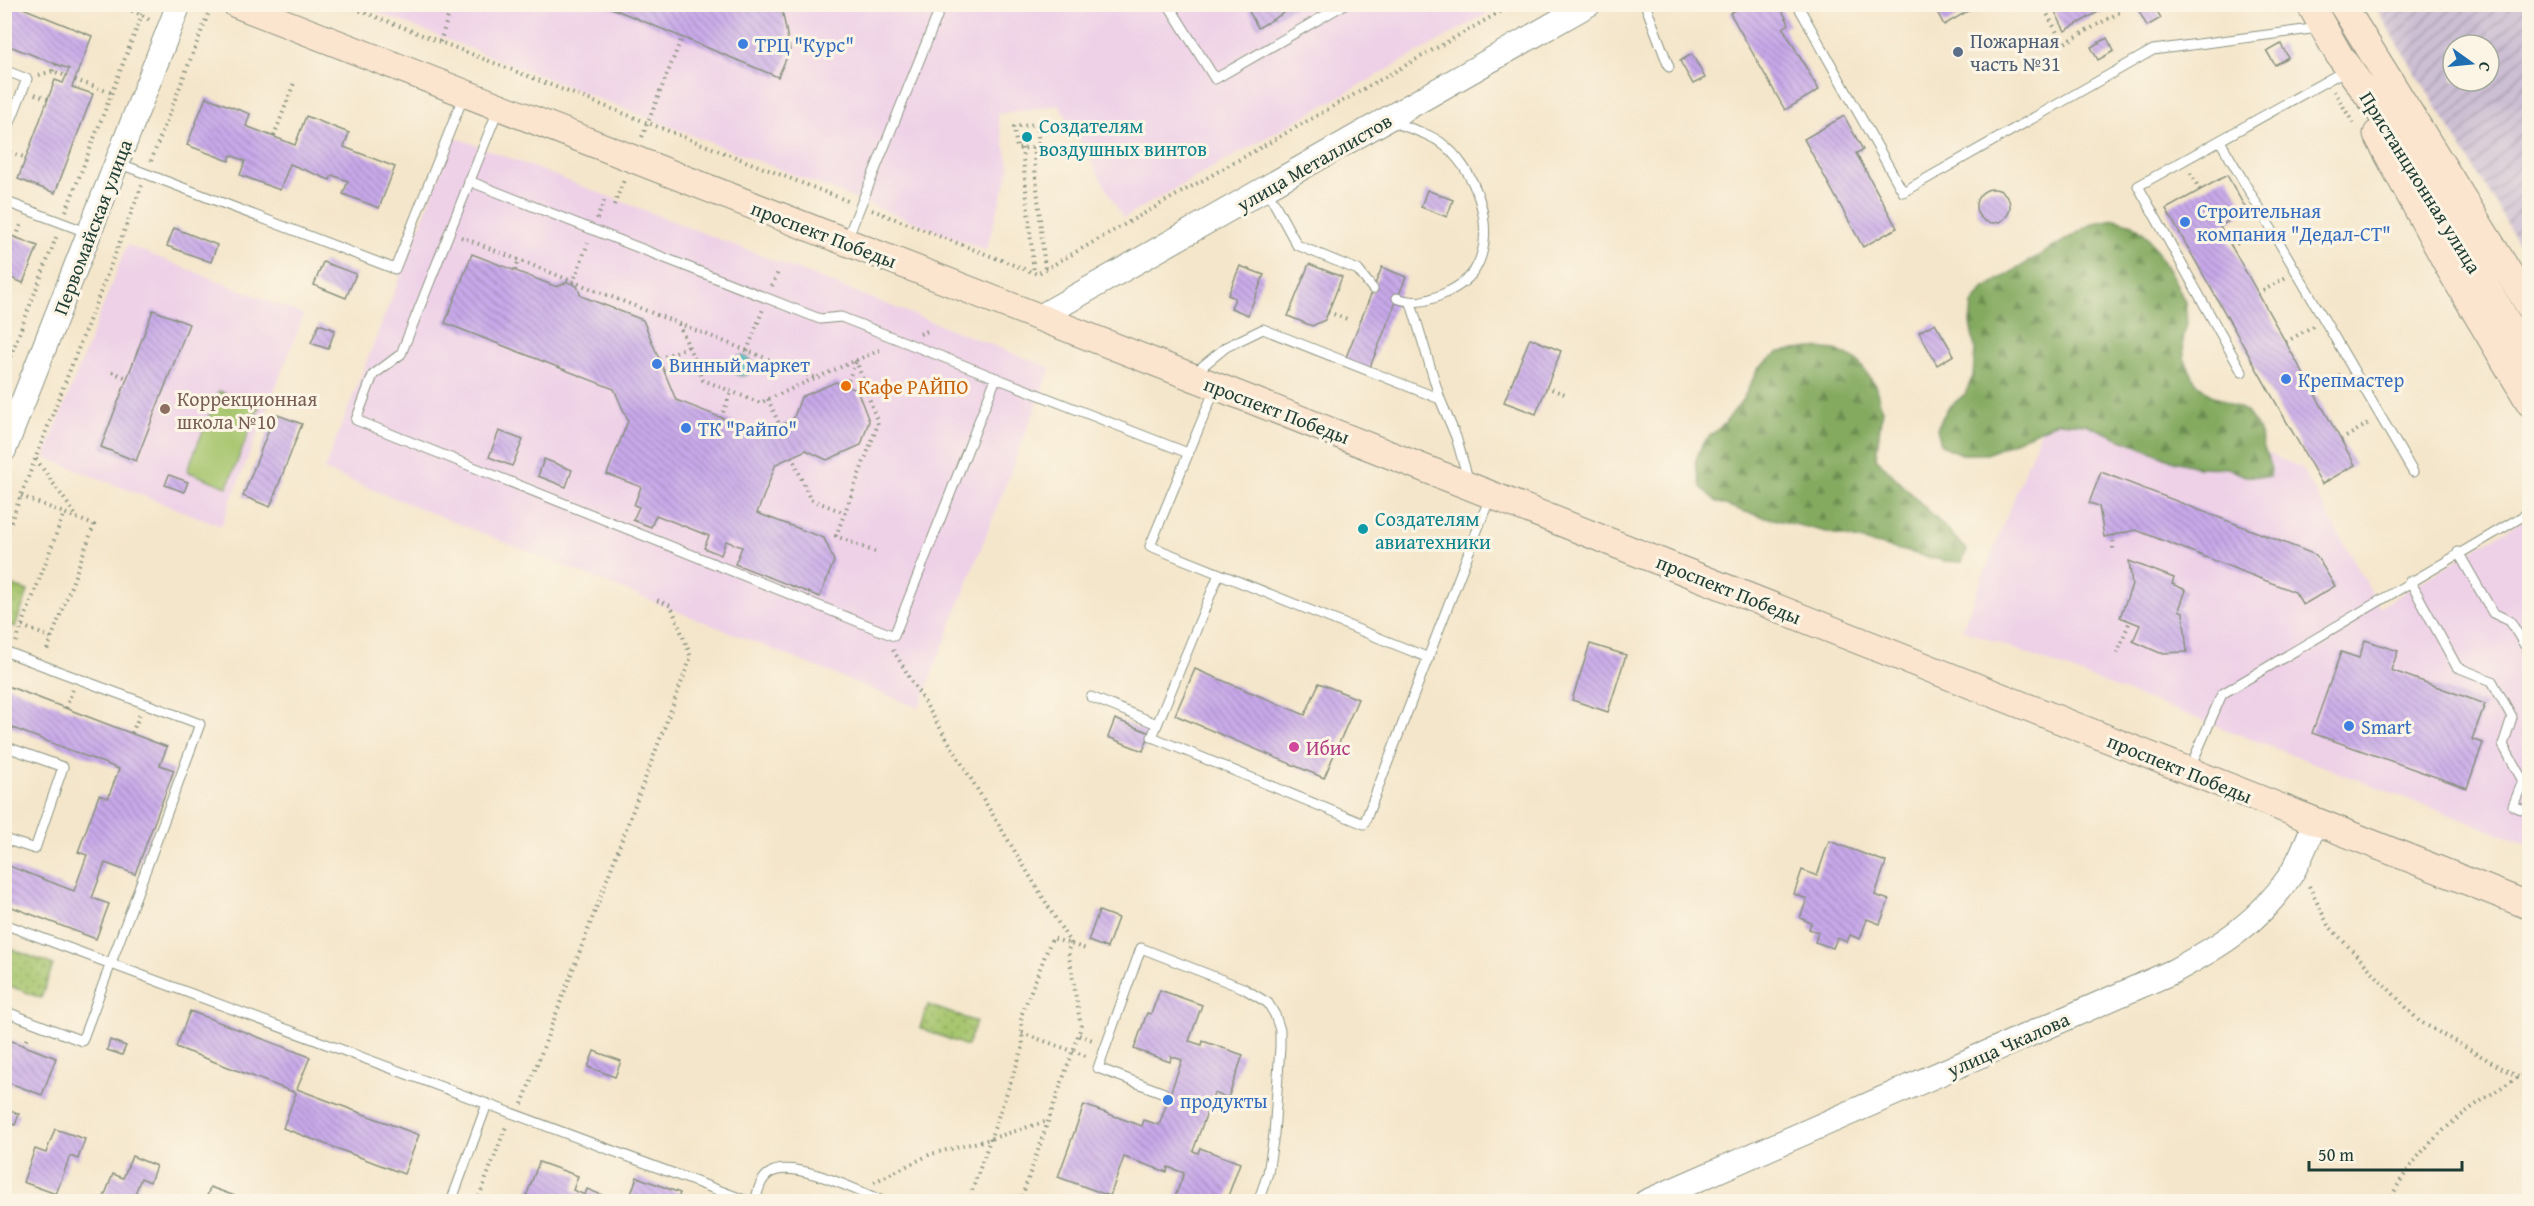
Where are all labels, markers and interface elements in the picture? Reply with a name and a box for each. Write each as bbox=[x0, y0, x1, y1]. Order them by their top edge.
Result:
place label: Пожарная часть №31 bbox=[1970, 26, 2061, 78]
place label: ТРЦ "Курс" bbox=[755, 30, 854, 59]
north arrow bbox=[2441, 33, 2501, 93]
marker: ТРЦ "Курс" bbox=[736, 37, 750, 51]
marker: Пожарная часть №31 bbox=[1951, 45, 1965, 59]
text: С bbox=[2473, 59, 2498, 74]
street label: Пристанционная улица bbox=[2353, 85, 2489, 279]
street label: улица Металлистов bbox=[1230, 106, 1397, 219]
place label: Создателям воздушных винтов bbox=[1039, 111, 1207, 163]
marker: Создателям воздушных винтов bbox=[1020, 130, 1034, 144]
street label: Первомайская улица bbox=[45, 134, 139, 319]
street label: проспект Победы bbox=[747, 193, 901, 275]
place label: Строительная компания "Дедал-СТ" bbox=[2197, 196, 2391, 248]
marker: Строительная компания "Дедал-СТ" bbox=[2178, 215, 2192, 229]
place label: Винный маркет bbox=[669, 350, 810, 379]
marker: Винный маркет bbox=[650, 357, 664, 371]
place label: Крепмастер bbox=[2298, 365, 2404, 394]
street label: проспект Победы bbox=[1200, 369, 1354, 451]
place label: Кафе РАЙПО bbox=[858, 372, 968, 401]
marker: Крепмастер bbox=[2279, 372, 2293, 386]
marker: Кафе РАЙПО bbox=[839, 379, 853, 393]
place label: Коррекционная школа №10 bbox=[177, 384, 317, 436]
marker: Коррекционная школа №10 bbox=[158, 402, 172, 416]
place label: ТК "Райпо" bbox=[698, 414, 797, 443]
marker: ТК "Райпо" bbox=[679, 421, 693, 435]
place label: Создателям авиатехники bbox=[1375, 504, 1491, 556]
marker: Создателям авиатехники bbox=[1356, 522, 1370, 536]
street label: проспект Победы bbox=[1652, 547, 1806, 631]
place label: Smart bbox=[2361, 712, 2412, 741]
marker: Smart bbox=[2342, 719, 2356, 733]
street label: проспект Победы bbox=[2103, 726, 2257, 810]
place label: Ибис bbox=[1306, 733, 1351, 762]
marker: Ибис bbox=[1287, 740, 1301, 754]
street label: улица Чкалова bbox=[1941, 1004, 2074, 1084]
place label: продукты bbox=[1180, 1086, 1267, 1115]
marker: продукты bbox=[1161, 1093, 1175, 1107]
scale bar bbox=[2309, 1134, 2462, 1172]
text: 50 m bbox=[2318, 1141, 2354, 1168]

